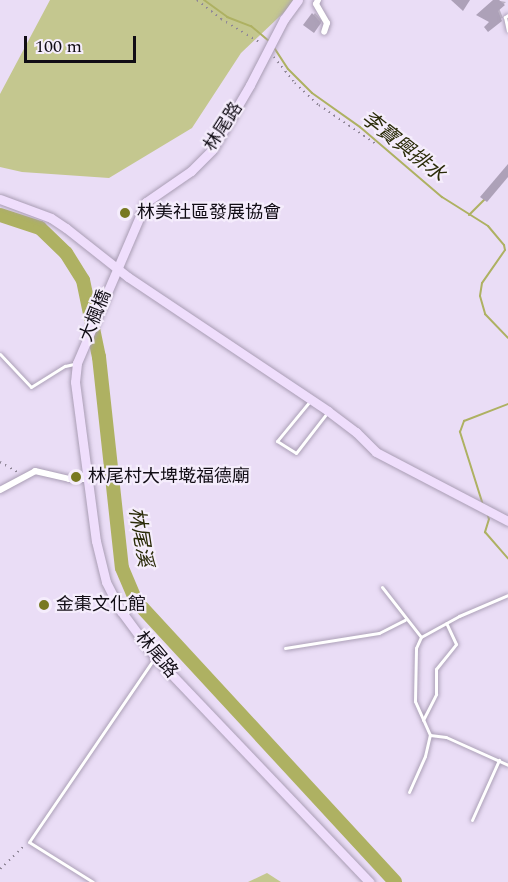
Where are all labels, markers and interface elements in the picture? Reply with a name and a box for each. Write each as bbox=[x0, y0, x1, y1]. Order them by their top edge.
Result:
scale bar bbox=[27, 24, 140, 62]
text: 100 m bbox=[35, 33, 82, 60]
street label: 林尾路 bbox=[200, 98, 248, 156]
water label: 李寶興排水 bbox=[356, 107, 450, 187]
place label: 林美社區發展協會 bbox=[137, 202, 281, 224]
marker: 林美社區發展協會 bbox=[118, 206, 132, 220]
street label: 大楓橋 bbox=[76, 287, 116, 345]
place label: 林尾村大埤墘福德廟 bbox=[88, 466, 250, 488]
marker: 林尾村大埤墘福德廟 bbox=[69, 470, 83, 484]
water label: 林尾溪 bbox=[123, 505, 157, 569]
place label: 金棗文化館 bbox=[56, 594, 146, 616]
marker: 金棗文化館 bbox=[37, 598, 51, 612]
street label: 林尾路 bbox=[130, 627, 182, 683]

